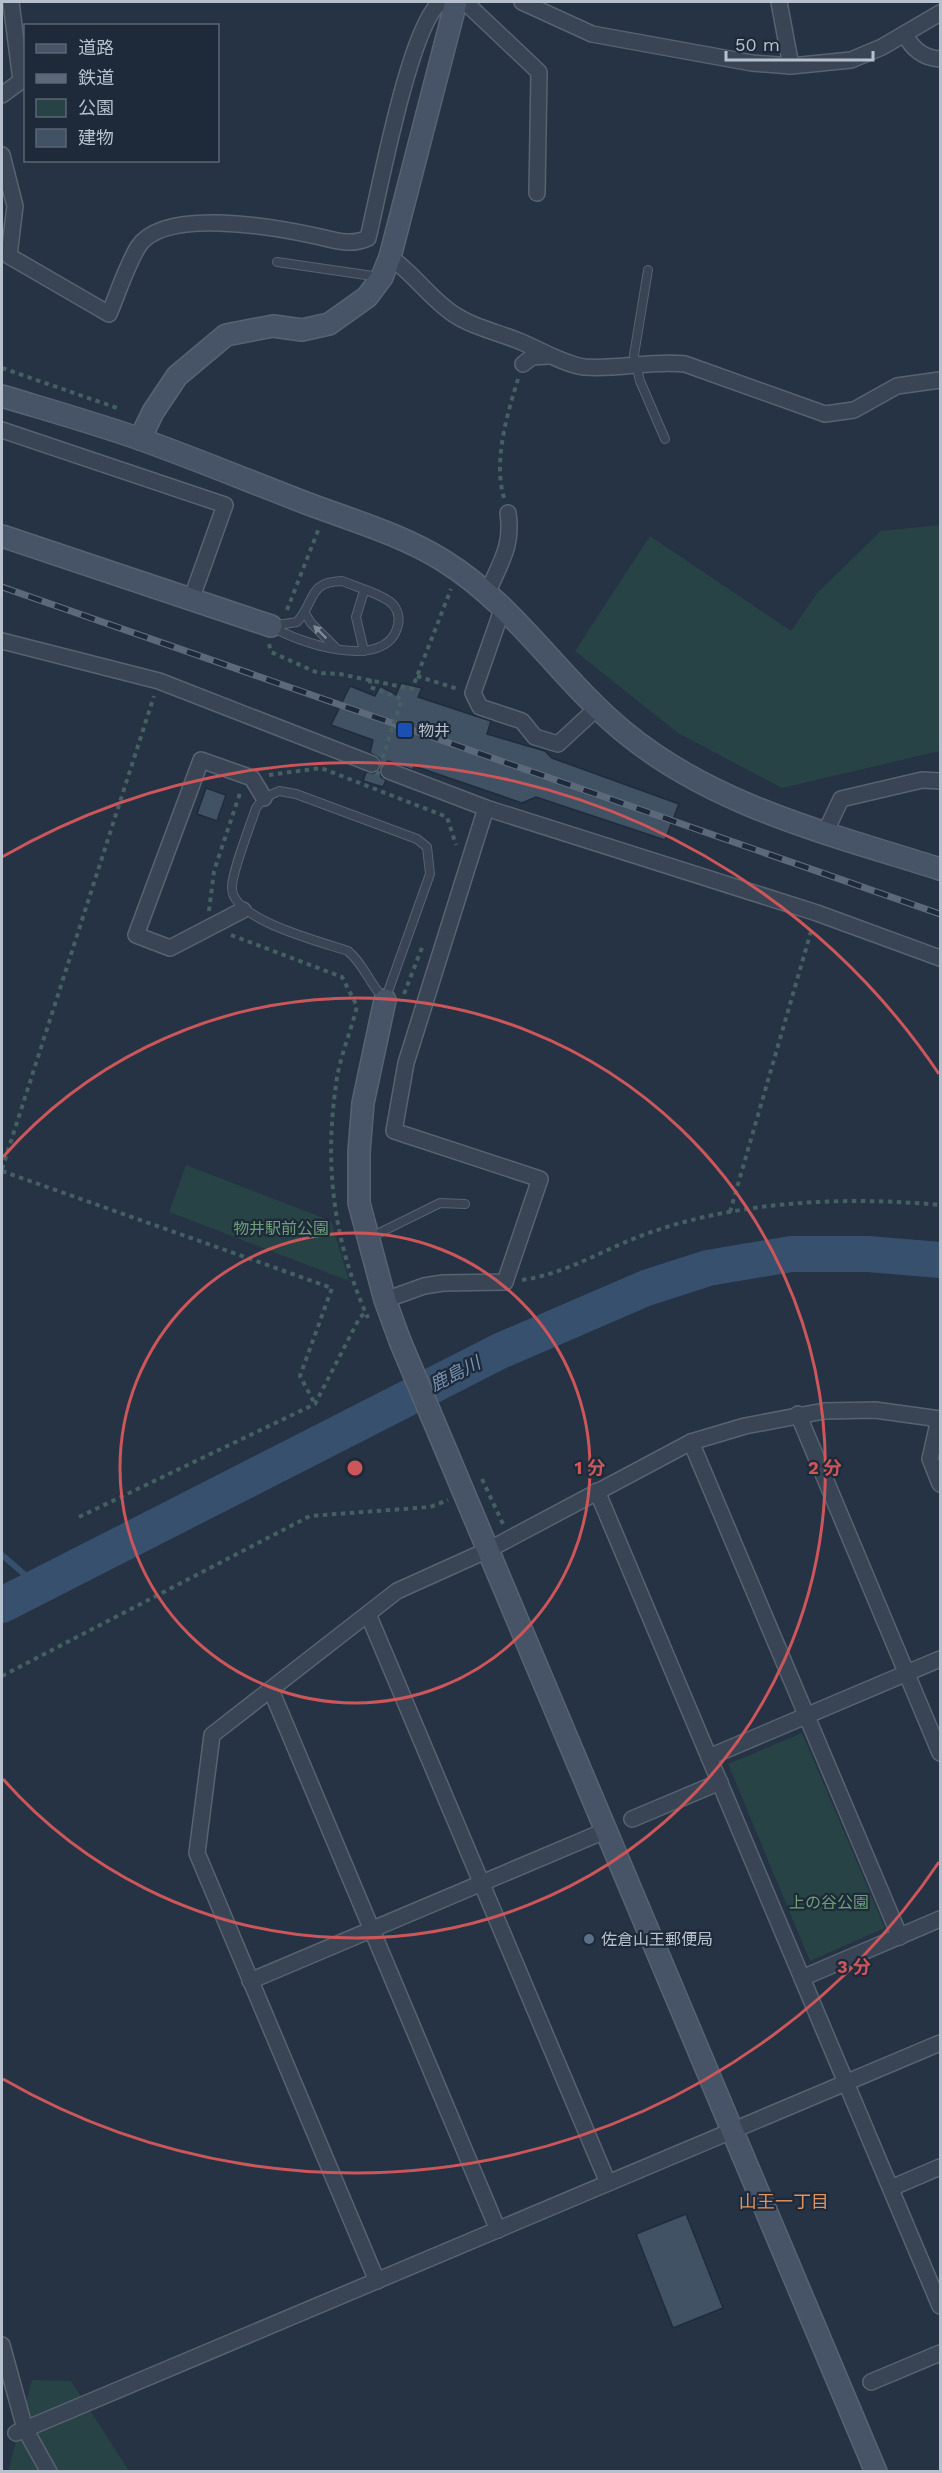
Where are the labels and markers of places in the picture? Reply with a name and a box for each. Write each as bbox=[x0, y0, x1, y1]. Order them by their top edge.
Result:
marker: 物井 bbox=[396, 721, 414, 739]
place label: 物井 bbox=[418, 721, 450, 740]
centre of rings bbox=[345, 1458, 365, 1478]
place label: 佐倉山王郵便局 bbox=[601, 1930, 713, 1949]
marker: 佐倉山王郵便局 bbox=[582, 1932, 596, 1946]

